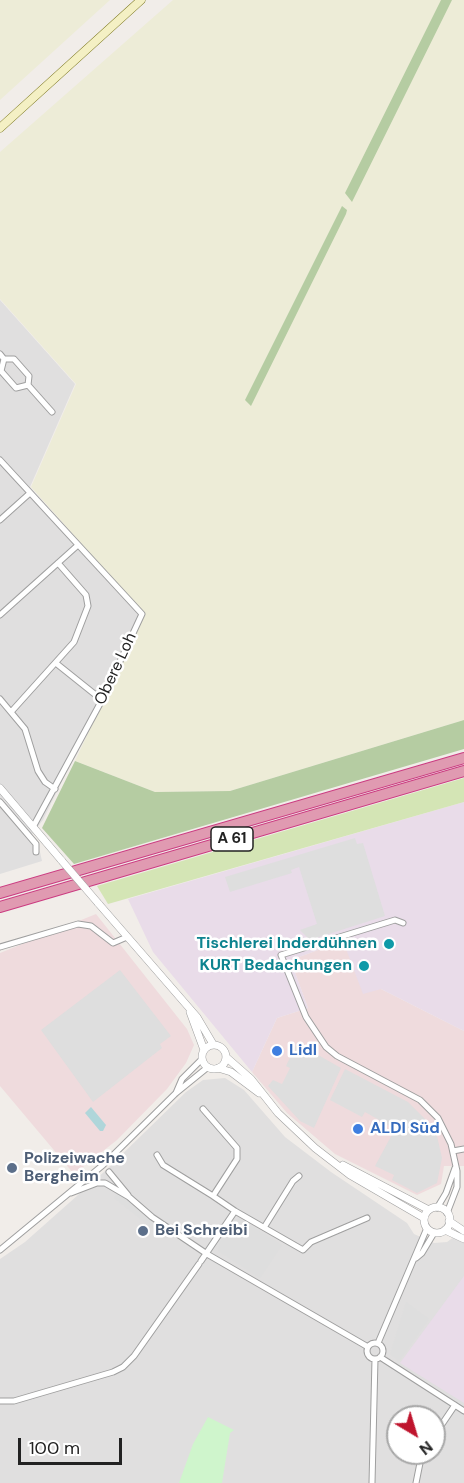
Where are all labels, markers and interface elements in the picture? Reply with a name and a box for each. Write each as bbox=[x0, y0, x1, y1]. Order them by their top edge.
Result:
street label: Obere Loh bbox=[91, 630, 141, 708]
road number: A 61 bbox=[211, 827, 253, 851]
place label: Tischlerei Inderdühnen bbox=[196, 934, 377, 954]
marker: Tischlerei Inderdühnen bbox=[382, 937, 396, 951]
place label: KURT Bedachungen bbox=[199, 956, 352, 976]
marker: KURT Bedachungen bbox=[357, 959, 371, 973]
place label: Lidl bbox=[289, 1041, 317, 1061]
marker: Lidl bbox=[270, 1044, 284, 1058]
place label: ALDI Süd bbox=[370, 1119, 440, 1139]
marker: ALDI Süd bbox=[351, 1122, 365, 1136]
place label: Polizeiwache Bergheim bbox=[24, 1149, 125, 1187]
marker: Polizeiwache Bergheim bbox=[5, 1161, 19, 1175]
place label: Bei Schreibi bbox=[155, 1221, 248, 1241]
marker: Bei Schreibi bbox=[136, 1224, 150, 1238]
north arrow bbox=[386, 1405, 446, 1465]
scale bar bbox=[21, 1426, 124, 1464]
text: 100 m bbox=[29, 1436, 80, 1460]
text: N bbox=[415, 1436, 437, 1460]

